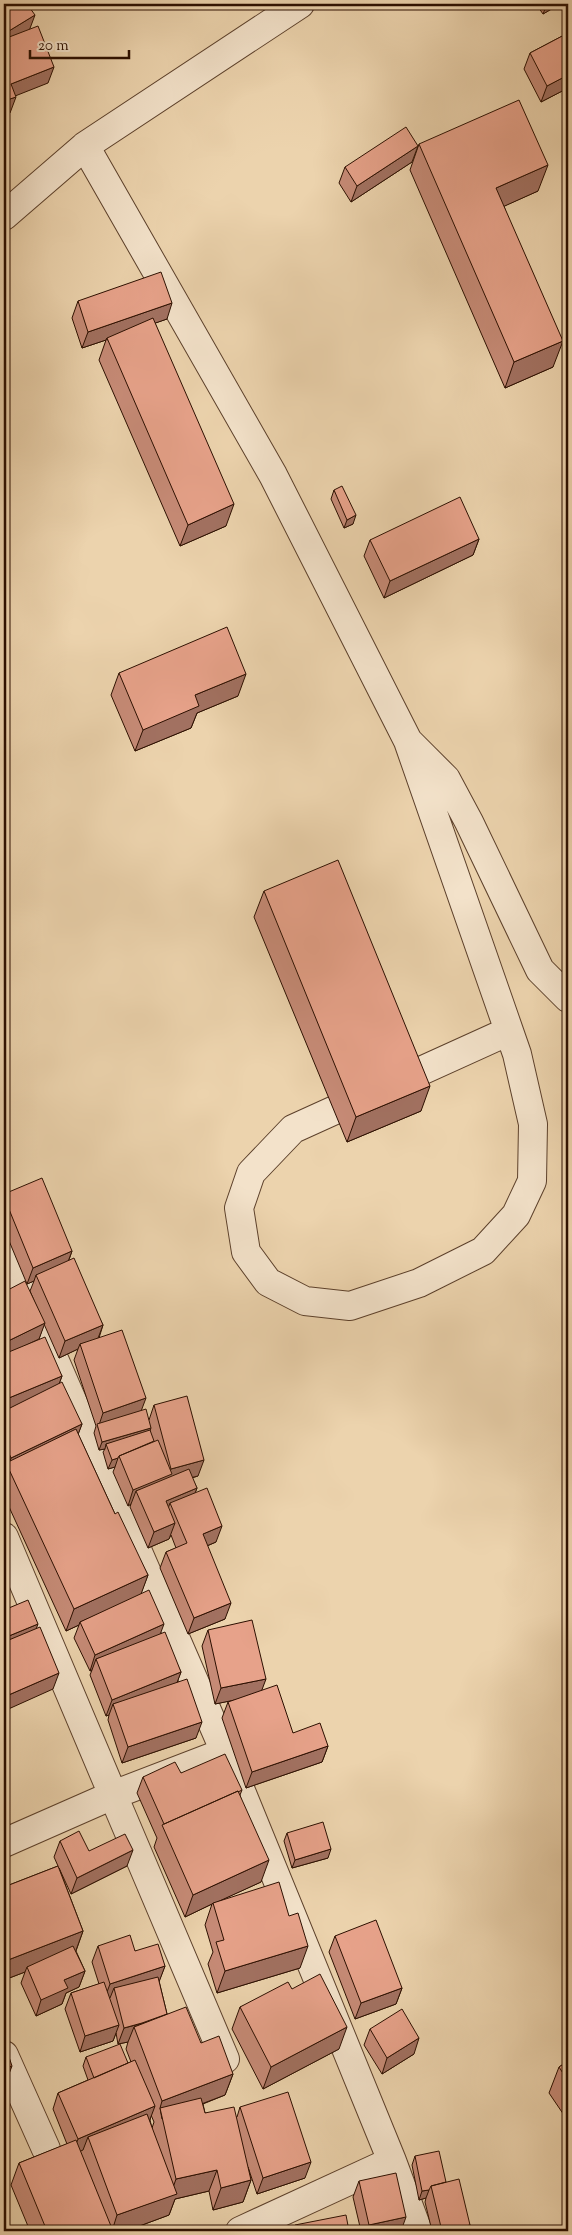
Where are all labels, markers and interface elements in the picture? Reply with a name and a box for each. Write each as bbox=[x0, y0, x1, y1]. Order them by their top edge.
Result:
scale bar bbox=[30, 28, 129, 60]
text: 20 m bbox=[38, 36, 69, 57]

